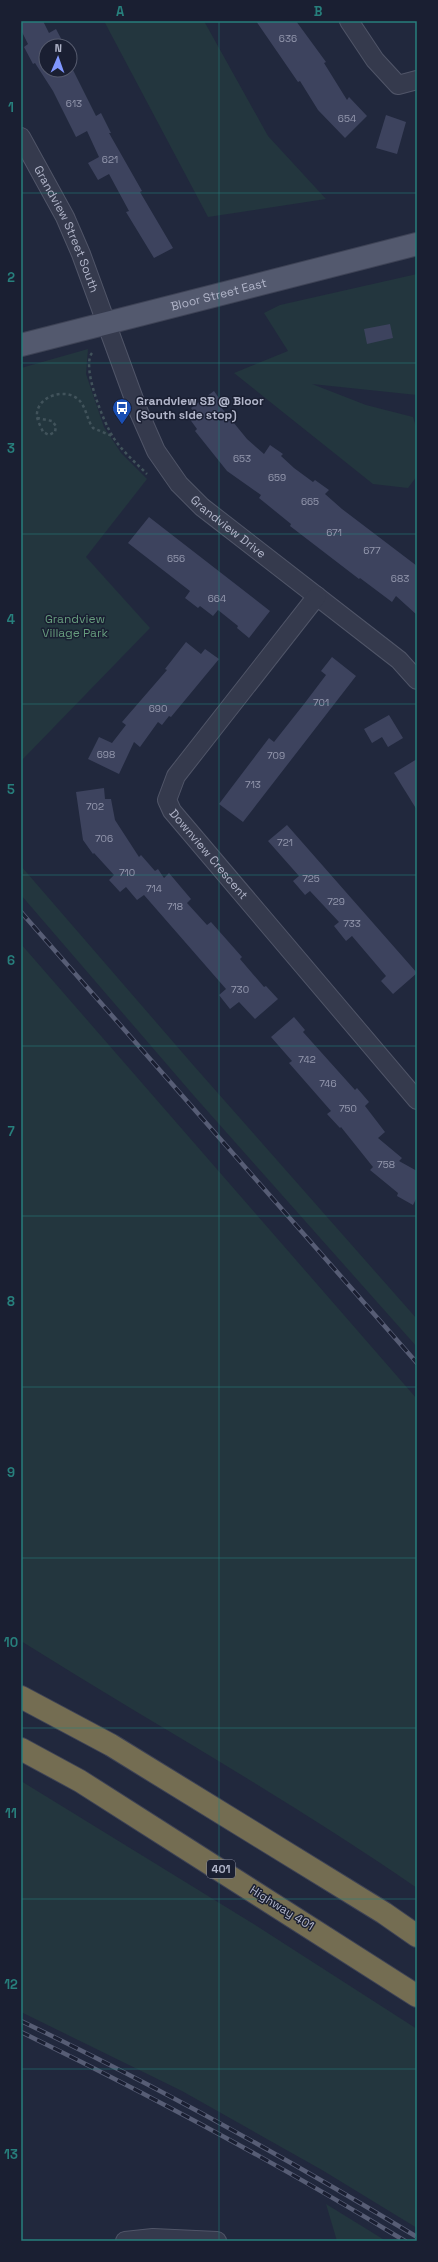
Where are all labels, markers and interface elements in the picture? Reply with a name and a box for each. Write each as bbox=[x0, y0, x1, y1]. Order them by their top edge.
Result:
text: A bbox=[116, 3, 125, 20]
text: B bbox=[314, 3, 323, 20]
house number: 636 bbox=[279, 32, 297, 45]
north arrow bbox=[38, 38, 78, 78]
text: N bbox=[54, 41, 62, 55]
house number: 613 bbox=[66, 97, 82, 110]
text: 1 bbox=[8, 99, 14, 116]
house number: 654 bbox=[338, 112, 356, 125]
house number: 621 bbox=[102, 153, 118, 166]
street label: Grandview Street South bbox=[30, 163, 102, 295]
text: 2 bbox=[7, 269, 15, 286]
street label: Bloor Street East bbox=[169, 275, 268, 315]
place label: Grandview SB @ Bloor (South side stop) bbox=[136, 393, 264, 423]
bus stop icon: Grandview SB @ Bloor (South side stop) bbox=[111, 397, 133, 425]
text: 3 bbox=[7, 440, 15, 457]
house number: 653 bbox=[233, 452, 251, 465]
house number: 659 bbox=[268, 471, 286, 484]
street label: Grandview Drive bbox=[187, 492, 269, 562]
house number: 665 bbox=[301, 495, 319, 508]
house number: 671 bbox=[326, 526, 342, 539]
house number: 677 bbox=[363, 544, 381, 557]
house number: 656 bbox=[167, 552, 185, 565]
house number: 683 bbox=[391, 572, 409, 585]
house number: 664 bbox=[208, 592, 226, 605]
text: 4 bbox=[7, 611, 15, 628]
park label: Grandview Village Park bbox=[42, 611, 108, 641]
house number: 701 bbox=[313, 696, 329, 709]
house number: 690 bbox=[149, 702, 167, 715]
house number: 698 bbox=[97, 748, 115, 761]
house number: 709 bbox=[267, 749, 285, 762]
house number: 713 bbox=[245, 778, 261, 791]
text: 5 bbox=[7, 781, 15, 798]
house number: 702 bbox=[86, 800, 104, 813]
street label: Downview Crescent bbox=[166, 806, 251, 903]
house number: 706 bbox=[95, 832, 113, 845]
house number: 721 bbox=[277, 836, 293, 849]
house number: 710 bbox=[119, 866, 135, 879]
house number: 725 bbox=[302, 872, 320, 885]
house number: 714 bbox=[146, 882, 162, 895]
house number: 729 bbox=[327, 895, 345, 908]
house number: 718 bbox=[167, 900, 183, 913]
house number: 733 bbox=[343, 917, 361, 930]
text: 6 bbox=[7, 952, 15, 969]
house number: 730 bbox=[231, 983, 249, 996]
house number: 742 bbox=[298, 1053, 316, 1066]
house number: 746 bbox=[319, 1077, 337, 1090]
house number: 750 bbox=[339, 1102, 357, 1115]
text: 7 bbox=[7, 1123, 15, 1140]
house number: 758 bbox=[377, 1158, 395, 1171]
text: 8 bbox=[7, 1293, 15, 1310]
text: 9 bbox=[7, 1464, 15, 1481]
text: 10 bbox=[4, 1634, 18, 1651]
text: 11 bbox=[5, 1805, 17, 1822]
road number: 401 bbox=[207, 1860, 235, 1878]
street label: Highway 401 bbox=[247, 1882, 317, 1934]
text: 12 bbox=[4, 1976, 18, 1993]
text: 13 bbox=[4, 2146, 18, 2163]

